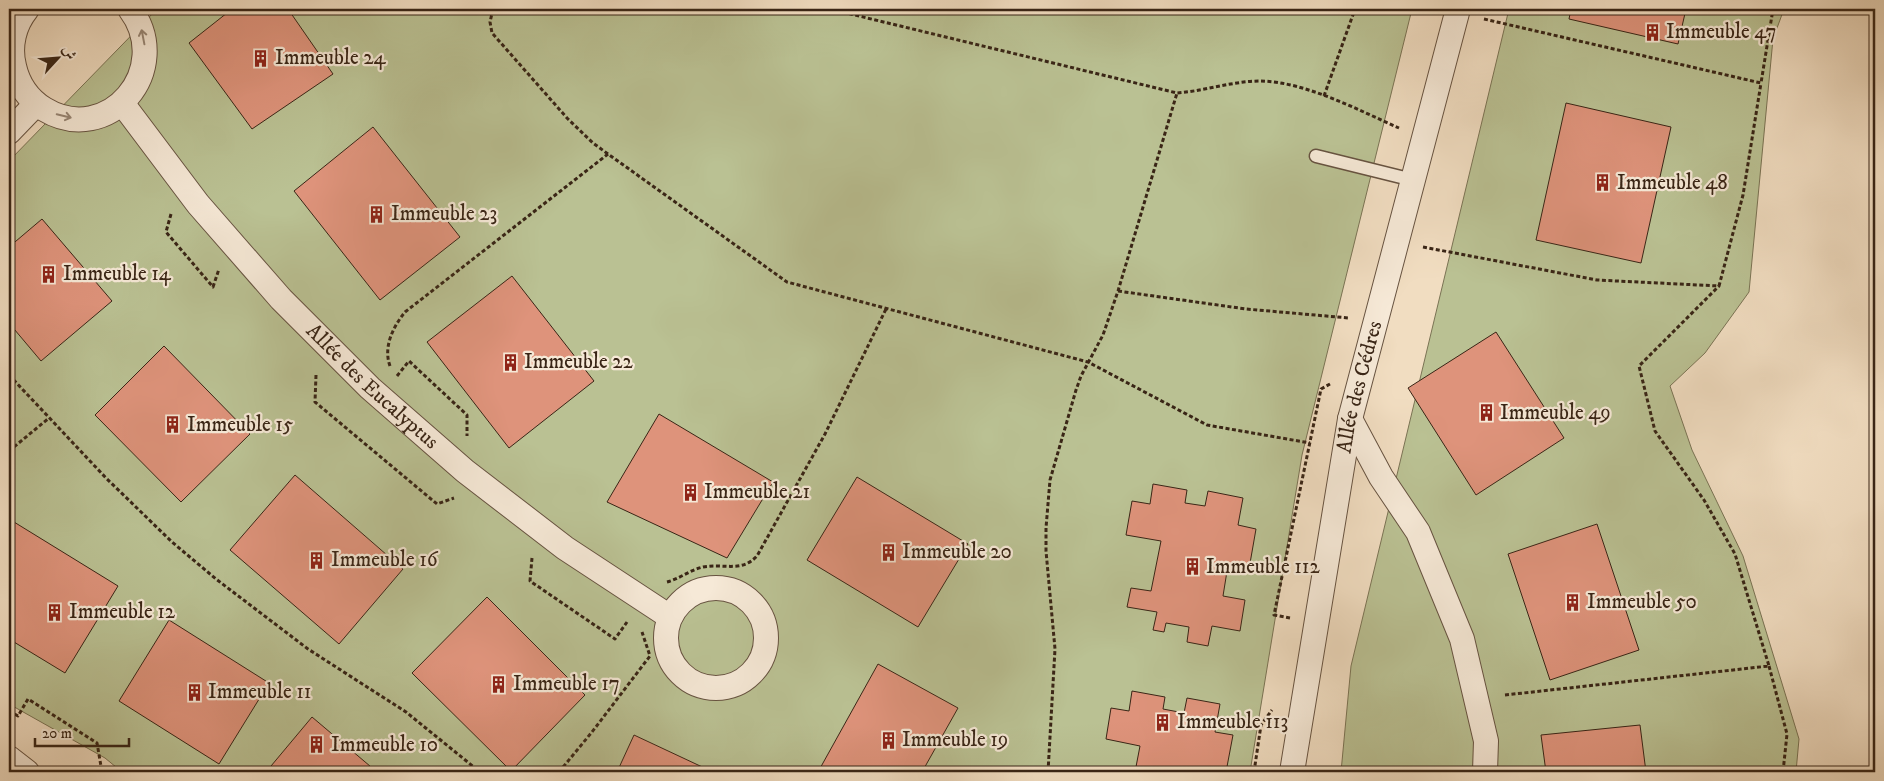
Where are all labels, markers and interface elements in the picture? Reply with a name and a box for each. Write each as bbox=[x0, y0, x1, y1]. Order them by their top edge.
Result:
place label: Immeuble 47 bbox=[1666, 19, 1777, 45]
building icon: Immeuble 47 bbox=[1642, 22, 1662, 42]
one-way arrow bbox=[138, 30, 148, 46]
north arrow bbox=[32, 32, 82, 82]
text: ش bbox=[58, 43, 80, 63]
place label: Immeuble 24 bbox=[275, 45, 386, 71]
building icon: Immeuble 24 bbox=[251, 48, 271, 68]
one-way arrow bbox=[55, 112, 71, 121]
place label: Immeuble 48 bbox=[1617, 170, 1728, 196]
building icon: Immeuble 48 bbox=[1593, 173, 1613, 193]
place label: Immeuble 23 bbox=[391, 201, 497, 227]
building icon: Immeuble 23 bbox=[367, 204, 387, 224]
place label: Immeuble 14 bbox=[63, 261, 172, 287]
building icon: Immeuble 14 bbox=[39, 264, 59, 284]
street label: Allée des Eucalyptus bbox=[300, 318, 444, 455]
street label: Allée des Cédres bbox=[1332, 318, 1388, 455]
place label: Immeuble 22 bbox=[524, 349, 633, 375]
building icon: Immeuble 22 bbox=[500, 352, 520, 372]
place label: Immeuble 49 bbox=[1500, 400, 1611, 426]
building icon: Immeuble 49 bbox=[1476, 403, 1496, 423]
place label: Immeuble 15 bbox=[187, 412, 293, 438]
building icon: Immeuble 15 bbox=[163, 415, 183, 435]
place label: Immeuble 21 bbox=[704, 479, 810, 505]
building icon: Immeuble 21 bbox=[680, 482, 700, 502]
place label: Immeuble 20 bbox=[902, 539, 1012, 565]
building icon: Immeuble 20 bbox=[878, 542, 898, 562]
place label: Immeuble 16 bbox=[331, 547, 439, 573]
building icon: Immeuble 16 bbox=[307, 550, 327, 570]
place label: Immeuble 112 bbox=[1206, 554, 1321, 580]
building icon: Immeuble 112 bbox=[1182, 557, 1202, 577]
place label: Immeuble 50 bbox=[1587, 589, 1697, 615]
building icon: Immeuble 50 bbox=[1563, 592, 1583, 612]
place label: Immeuble 12 bbox=[69, 599, 176, 625]
building icon: Immeuble 12 bbox=[45, 602, 65, 622]
place label: Immeuble 17 bbox=[513, 671, 620, 697]
building icon: Immeuble 17 bbox=[489, 674, 509, 694]
place label: Immeuble 11 bbox=[208, 679, 312, 705]
building icon: Immeuble 11 bbox=[184, 682, 204, 702]
place label: Immeuble 113 bbox=[1177, 709, 1288, 735]
building icon: Immeuble 113 bbox=[1153, 712, 1173, 732]
scale bar bbox=[35, 716, 129, 748]
text: 20 m bbox=[42, 724, 72, 743]
place label: Immeuble 19 bbox=[902, 727, 1008, 753]
building icon: Immeuble 19 bbox=[878, 730, 898, 750]
place label: Immeuble 10 bbox=[331, 732, 438, 758]
building icon: Immeuble 10 bbox=[307, 735, 327, 755]

